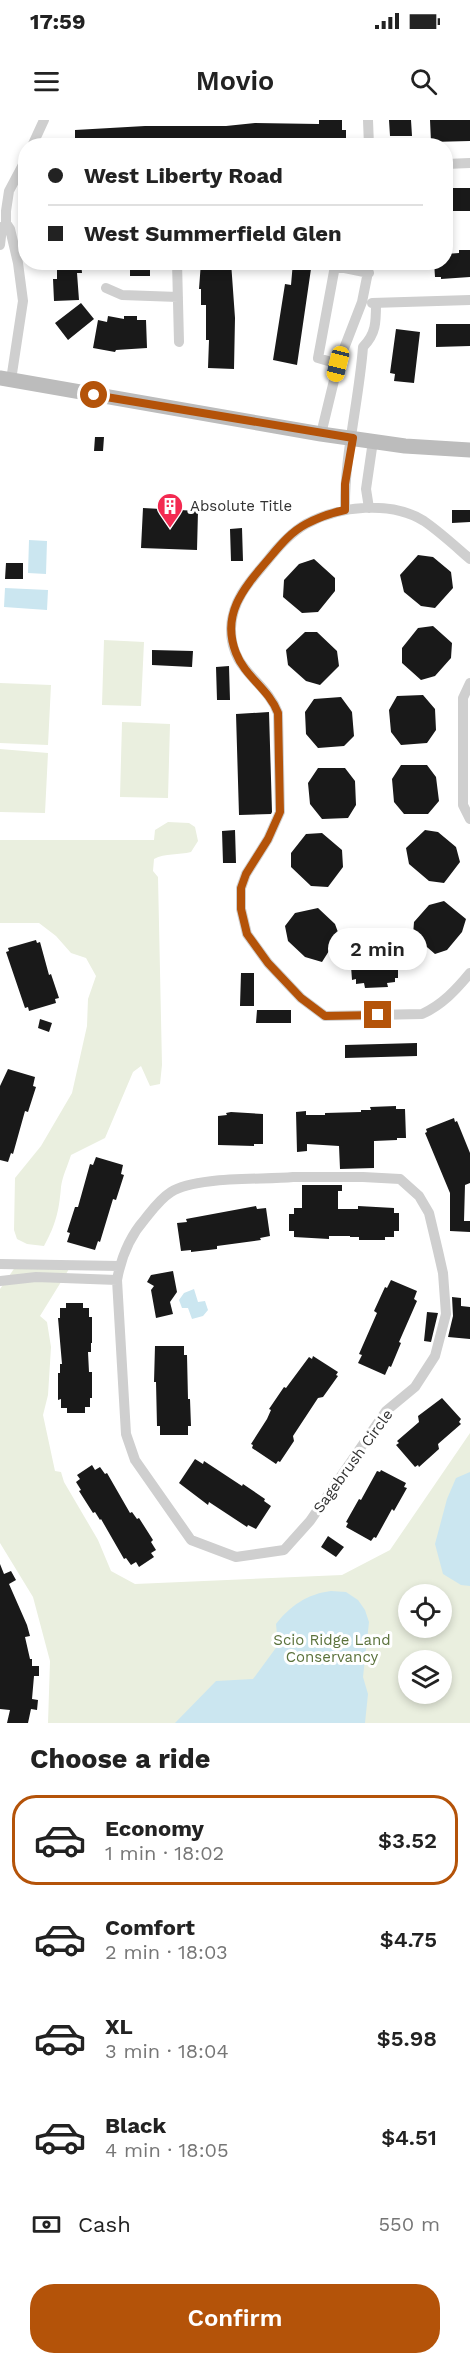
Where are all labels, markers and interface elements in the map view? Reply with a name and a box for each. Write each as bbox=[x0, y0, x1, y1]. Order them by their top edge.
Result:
text: 17:59 bbox=[30, 9, 85, 34]
icon: menu bbox=[30, 65, 63, 98]
text: Movio bbox=[196, 65, 274, 97]
icon: search bbox=[407, 65, 440, 98]
text: West Liberty Road bbox=[84, 163, 283, 188]
text: West Summerfield Glen bbox=[84, 221, 342, 246]
car bbox=[325, 344, 351, 384]
route start bbox=[80, 381, 107, 408]
building icon: Absolute Title bbox=[155, 491, 185, 529]
place label: Absolute Title bbox=[190, 497, 292, 515]
callout: 2 min bbox=[328, 928, 428, 970]
text: 2 min bbox=[350, 937, 405, 961]
route end bbox=[364, 1001, 391, 1028]
street label: Sagebrush Circle bbox=[309, 1406, 397, 1516]
map controls bbox=[398, 1584, 452, 1704]
button: locate bbox=[398, 1584, 452, 1638]
park label: Scio Ridge Land Conservancy bbox=[273, 1631, 391, 1666]
button: layers bbox=[398, 1650, 452, 1704]
text: Choose a ride bbox=[30, 1743, 210, 1775]
icon: car bbox=[33, 1813, 87, 1867]
text: Economy bbox=[105, 1816, 204, 1841]
text: $3.52 bbox=[378, 1828, 437, 1853]
text: 1 min · 18:02 bbox=[105, 1841, 224, 1865]
icon: car bbox=[33, 1912, 87, 1966]
text: Comfort bbox=[105, 1915, 195, 1940]
text: $4.75 bbox=[380, 1927, 437, 1952]
text: 2 min · 18:03 bbox=[105, 1940, 228, 1964]
icon: car bbox=[33, 2011, 87, 2065]
text: XL bbox=[105, 2014, 133, 2039]
text: $5.98 bbox=[377, 2026, 437, 2051]
text: 3 min · 18:04 bbox=[105, 2039, 229, 2063]
icon: car bbox=[33, 2110, 87, 2164]
text: Black bbox=[105, 2113, 166, 2138]
text: $4.51 bbox=[381, 2125, 437, 2150]
text: 4 min · 18:05 bbox=[105, 2138, 229, 2162]
icon: cash bbox=[30, 2208, 63, 2241]
text: Cash bbox=[78, 2212, 131, 2237]
text: 550 m bbox=[378, 2212, 440, 2236]
button: Confirm bbox=[30, 2284, 440, 2353]

